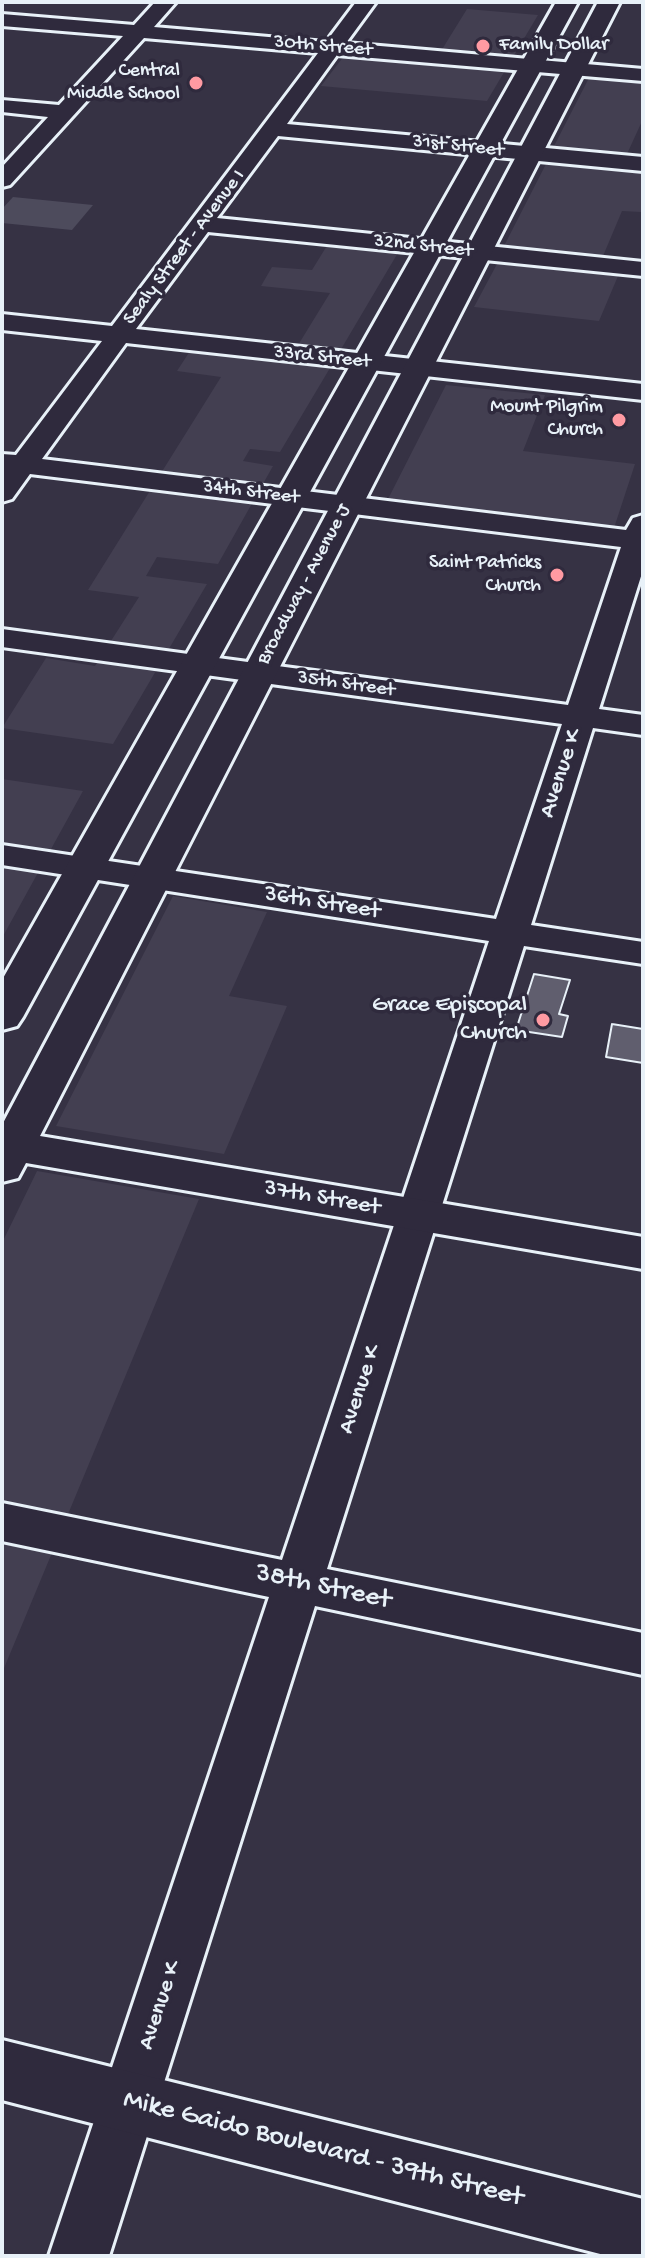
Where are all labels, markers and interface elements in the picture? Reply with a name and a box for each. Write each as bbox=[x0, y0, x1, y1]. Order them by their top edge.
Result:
street label: 30th Street bbox=[273, 31, 373, 63]
place label: Family Dollar bbox=[499, 34, 608, 58]
marker: Family Dollar bbox=[474, 37, 492, 55]
place label: Central Middle School bbox=[67, 60, 180, 107]
marker: Central Middle School bbox=[187, 74, 205, 92]
street label: 31st Street bbox=[411, 130, 505, 164]
street label: Sealy Street - Avenue I bbox=[119, 166, 251, 330]
street label: 32nd Street bbox=[372, 230, 474, 264]
street label: 33rd Street bbox=[272, 341, 372, 375]
place label: Mount Pilgrim Church bbox=[490, 396, 603, 443]
marker: Mount Pilgrim Church bbox=[610, 411, 628, 429]
street label: 34th Street bbox=[201, 475, 301, 511]
street label: Broadway - Avenue J bbox=[253, 501, 357, 669]
place label: Saint Patricks Church bbox=[429, 552, 541, 599]
marker: Saint Patricks Church bbox=[548, 566, 566, 584]
street label: 35th Street bbox=[296, 666, 396, 704]
street label: Avenue K bbox=[534, 726, 590, 822]
street label: 36th Street bbox=[262, 881, 382, 927]
place label: Grace Episcopal Church bbox=[372, 992, 527, 1048]
marker: Grace Episcopal Church bbox=[534, 1011, 552, 1029]
street label: 37th Street bbox=[262, 1175, 382, 1223]
street label: Avenue K bbox=[333, 1342, 389, 1438]
street label: 38th Street bbox=[252, 1557, 394, 1619]
street label: Avenue K bbox=[133, 1958, 189, 2054]
street label: Mike Gaido Boulevard - 39th Street bbox=[119, 2084, 527, 2216]

